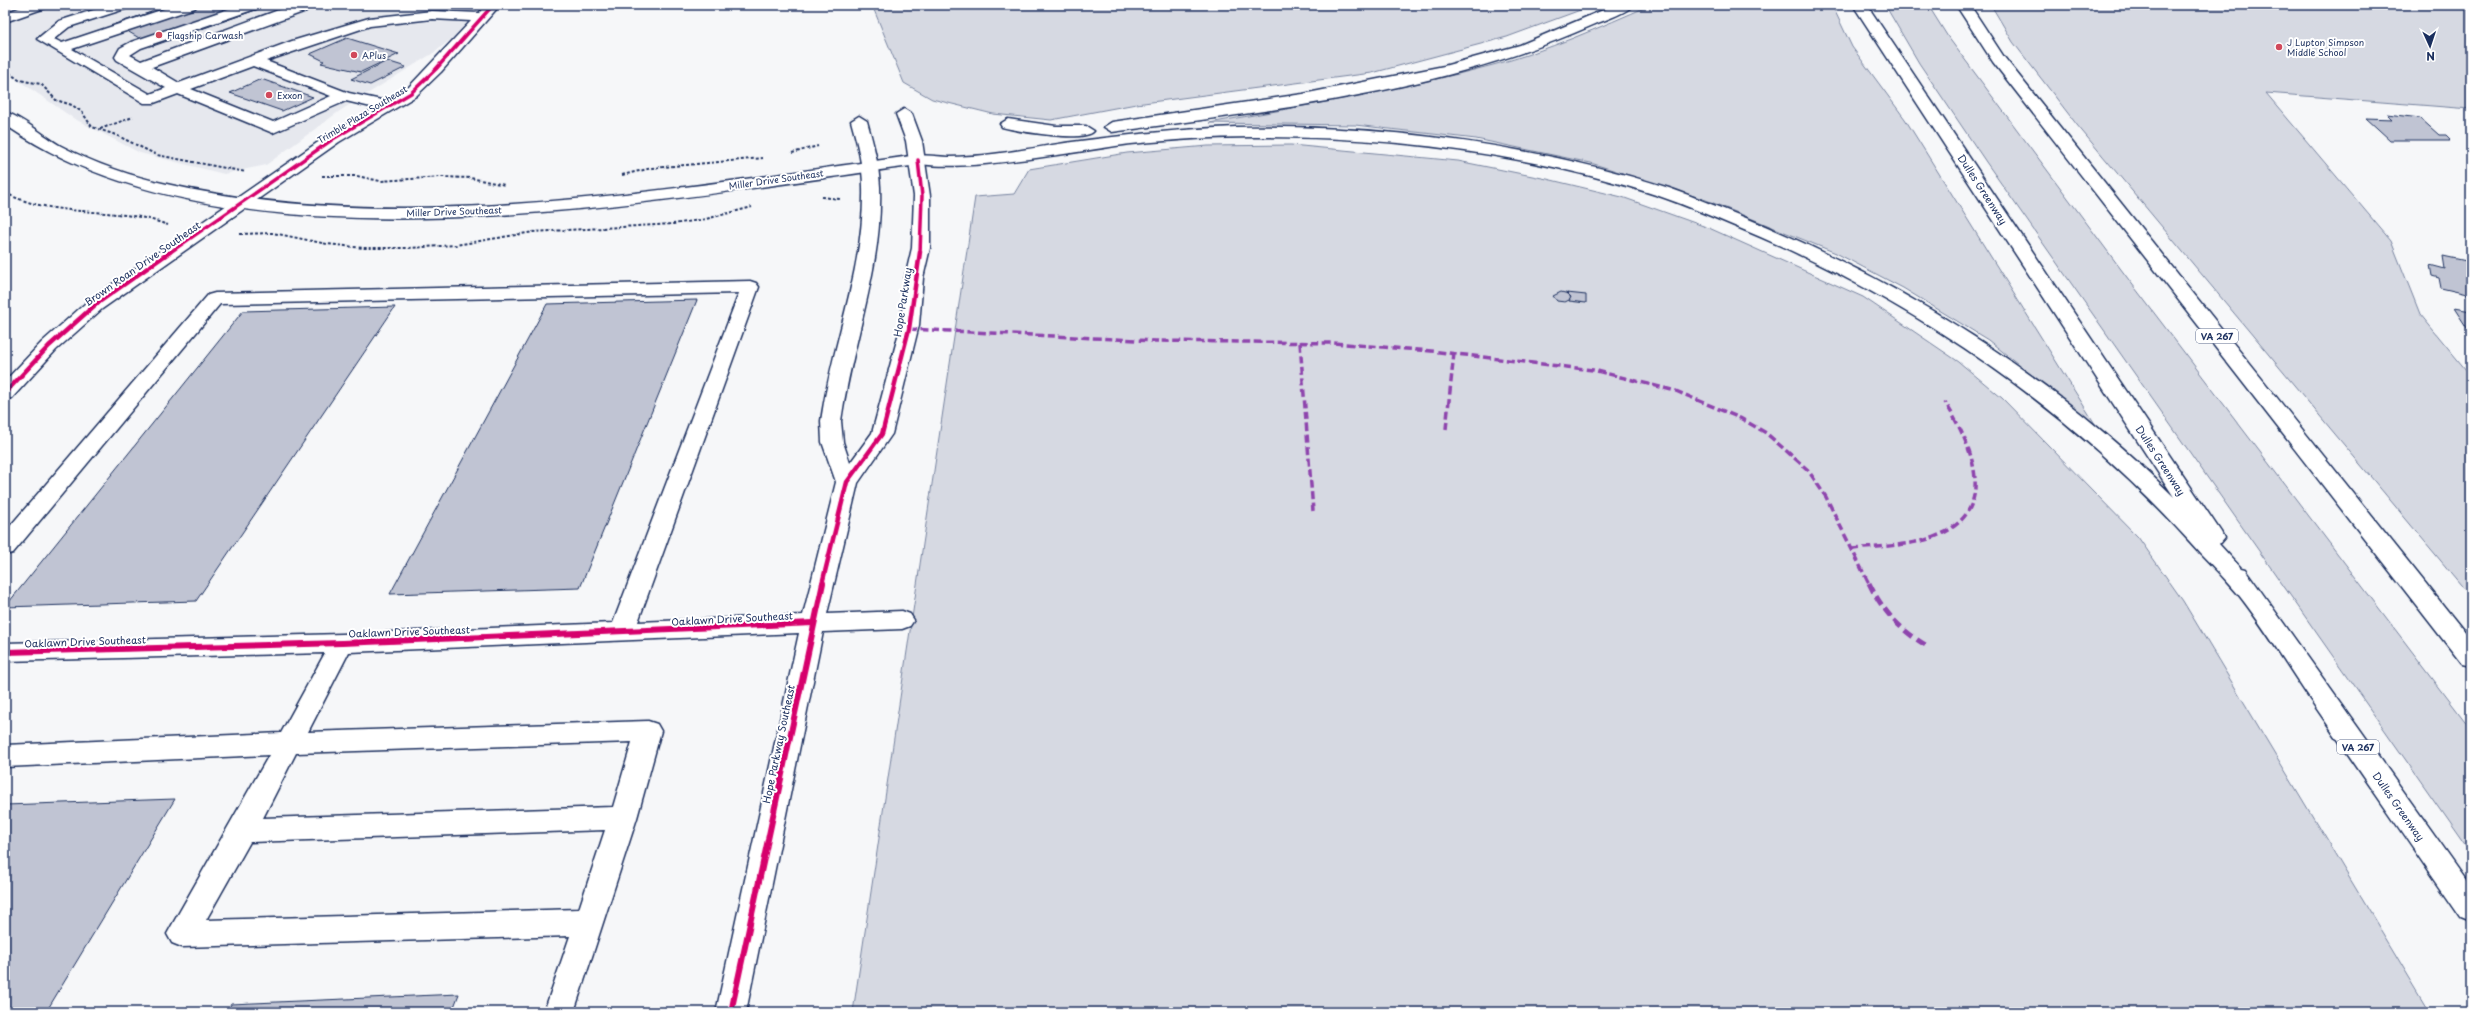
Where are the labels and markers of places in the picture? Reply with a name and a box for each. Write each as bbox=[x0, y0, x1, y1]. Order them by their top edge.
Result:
place label: Flagship Carwash bbox=[167, 28, 243, 42]
marker: Flagship Carwash bbox=[154, 30, 164, 40]
place label: J Lupton Simpson Middle School bbox=[2287, 35, 2364, 59]
marker: J Lupton Simpson Middle School bbox=[2274, 42, 2284, 52]
place label: APlus bbox=[362, 48, 386, 62]
marker: APlus bbox=[349, 50, 359, 60]
place label: Exxon bbox=[277, 88, 303, 102]
marker: Exxon bbox=[264, 90, 274, 100]

